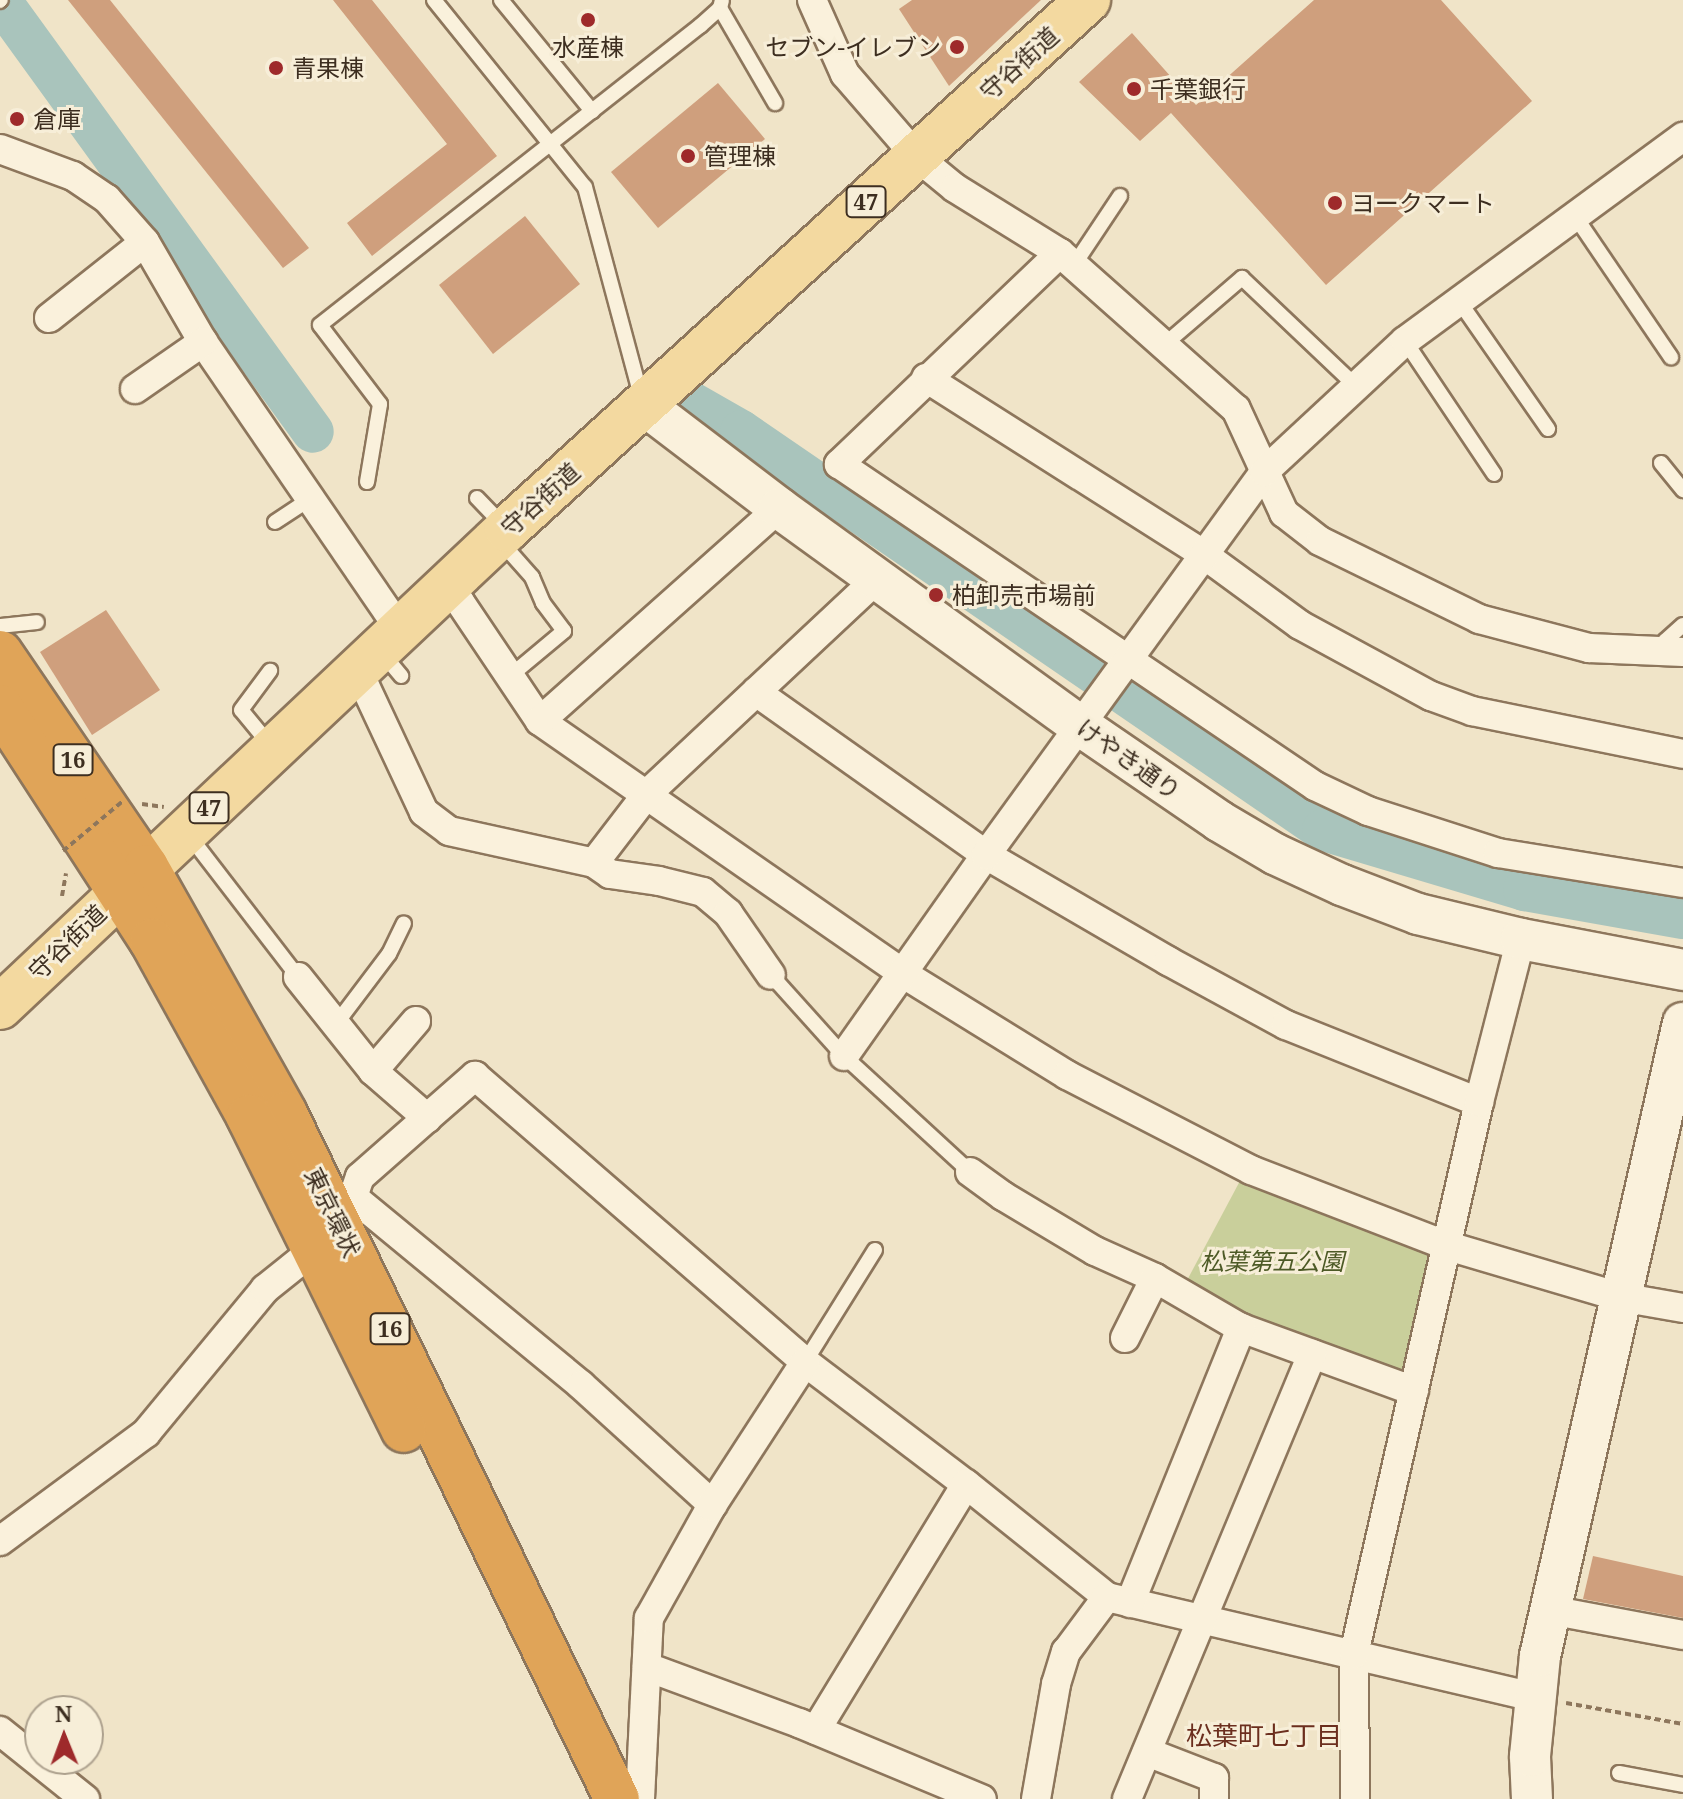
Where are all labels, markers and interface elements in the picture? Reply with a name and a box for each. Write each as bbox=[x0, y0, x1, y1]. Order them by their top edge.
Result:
marker: 水産棟 bbox=[579, 11, 597, 29]
street label: 守谷街道 bbox=[974, 20, 1064, 106]
place label: 水産棟 bbox=[552, 33, 624, 61]
place label: セブン-イレブン bbox=[766, 33, 941, 61]
marker: セブン-イレブン bbox=[948, 38, 966, 56]
place label: 青果棟 bbox=[292, 54, 364, 82]
marker: 青果棟 bbox=[267, 59, 285, 77]
place label: 千葉銀行 bbox=[1150, 75, 1246, 103]
marker: 千葉銀行 bbox=[1125, 80, 1143, 98]
place label: 倉庫 bbox=[33, 105, 81, 133]
marker: 倉庫 bbox=[8, 110, 26, 128]
place label: 管理棟 bbox=[704, 142, 776, 170]
marker: 管理棟 bbox=[679, 147, 697, 165]
road number: 47 bbox=[844, 184, 888, 220]
place label: ヨークマート bbox=[1351, 189, 1495, 217]
marker: ヨークマート bbox=[1326, 194, 1344, 212]
street label: 守谷街道 bbox=[495, 456, 585, 542]
place label: 柏卸売市場前 bbox=[952, 581, 1096, 609]
marker: 柏卸売市場前 bbox=[927, 586, 945, 604]
street label: けやき通り bbox=[1072, 713, 1186, 805]
road number: 16 bbox=[51, 742, 95, 778]
road number: 47 bbox=[187, 790, 231, 826]
street label: 守谷街道 bbox=[22, 898, 112, 986]
street label: 東京環状 bbox=[299, 1163, 367, 1261]
park label: 松葉第五公園 bbox=[1200, 1247, 1344, 1275]
road number: 16 bbox=[368, 1311, 412, 1347]
north arrow bbox=[24, 1695, 104, 1775]
text: N bbox=[55, 1698, 73, 1728]
district label: 松葉町七丁目 bbox=[1186, 1720, 1342, 1752]

